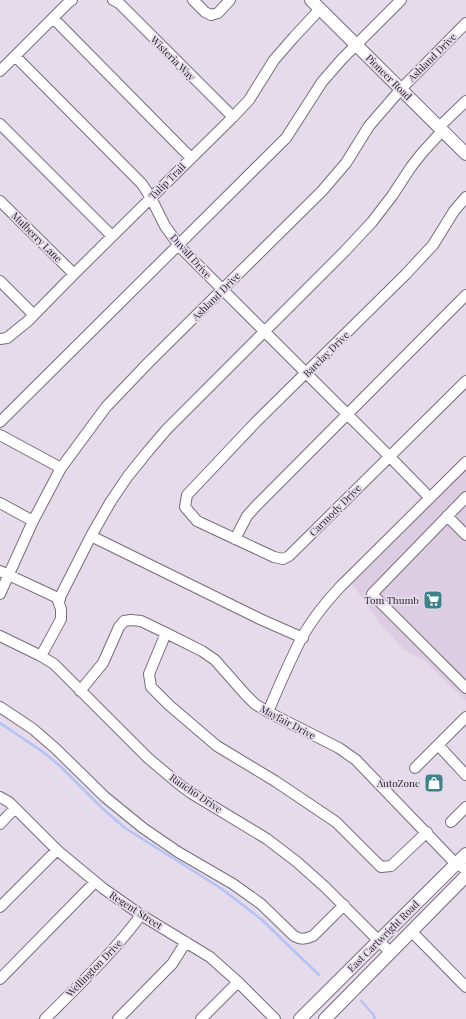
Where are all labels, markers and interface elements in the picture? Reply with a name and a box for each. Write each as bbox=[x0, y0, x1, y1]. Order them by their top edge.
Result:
street label: Ashland Drive bbox=[404, 30, 459, 85]
street label: Wisteria Way bbox=[147, 32, 198, 83]
street label: Pioneer Road bbox=[363, 51, 415, 103]
street label: Tulip Trail bbox=[146, 159, 189, 202]
street label: Mulberry Lane bbox=[9, 209, 65, 265]
street label: Duvall Drive bbox=[167, 231, 215, 281]
street label: Ashland Drive bbox=[188, 269, 243, 324]
street label: Barclay Drive bbox=[300, 328, 352, 380]
street label: Carmody Drive bbox=[306, 481, 364, 539]
supermarket icon: Tom Thumb bbox=[422, 589, 444, 611]
place label: Tom Thumb bbox=[364, 593, 419, 607]
street label: Mayfair Drive bbox=[258, 702, 318, 742]
street label: Rancho Drive bbox=[167, 770, 225, 816]
shop icon: AutoZone bbox=[423, 772, 445, 794]
place label: AutoZone bbox=[376, 776, 420, 790]
street label: Regent Street bbox=[107, 888, 166, 933]
street label: East Cartwright Road bbox=[344, 897, 422, 975]
street label: Wellington Drive bbox=[62, 936, 125, 1001]

